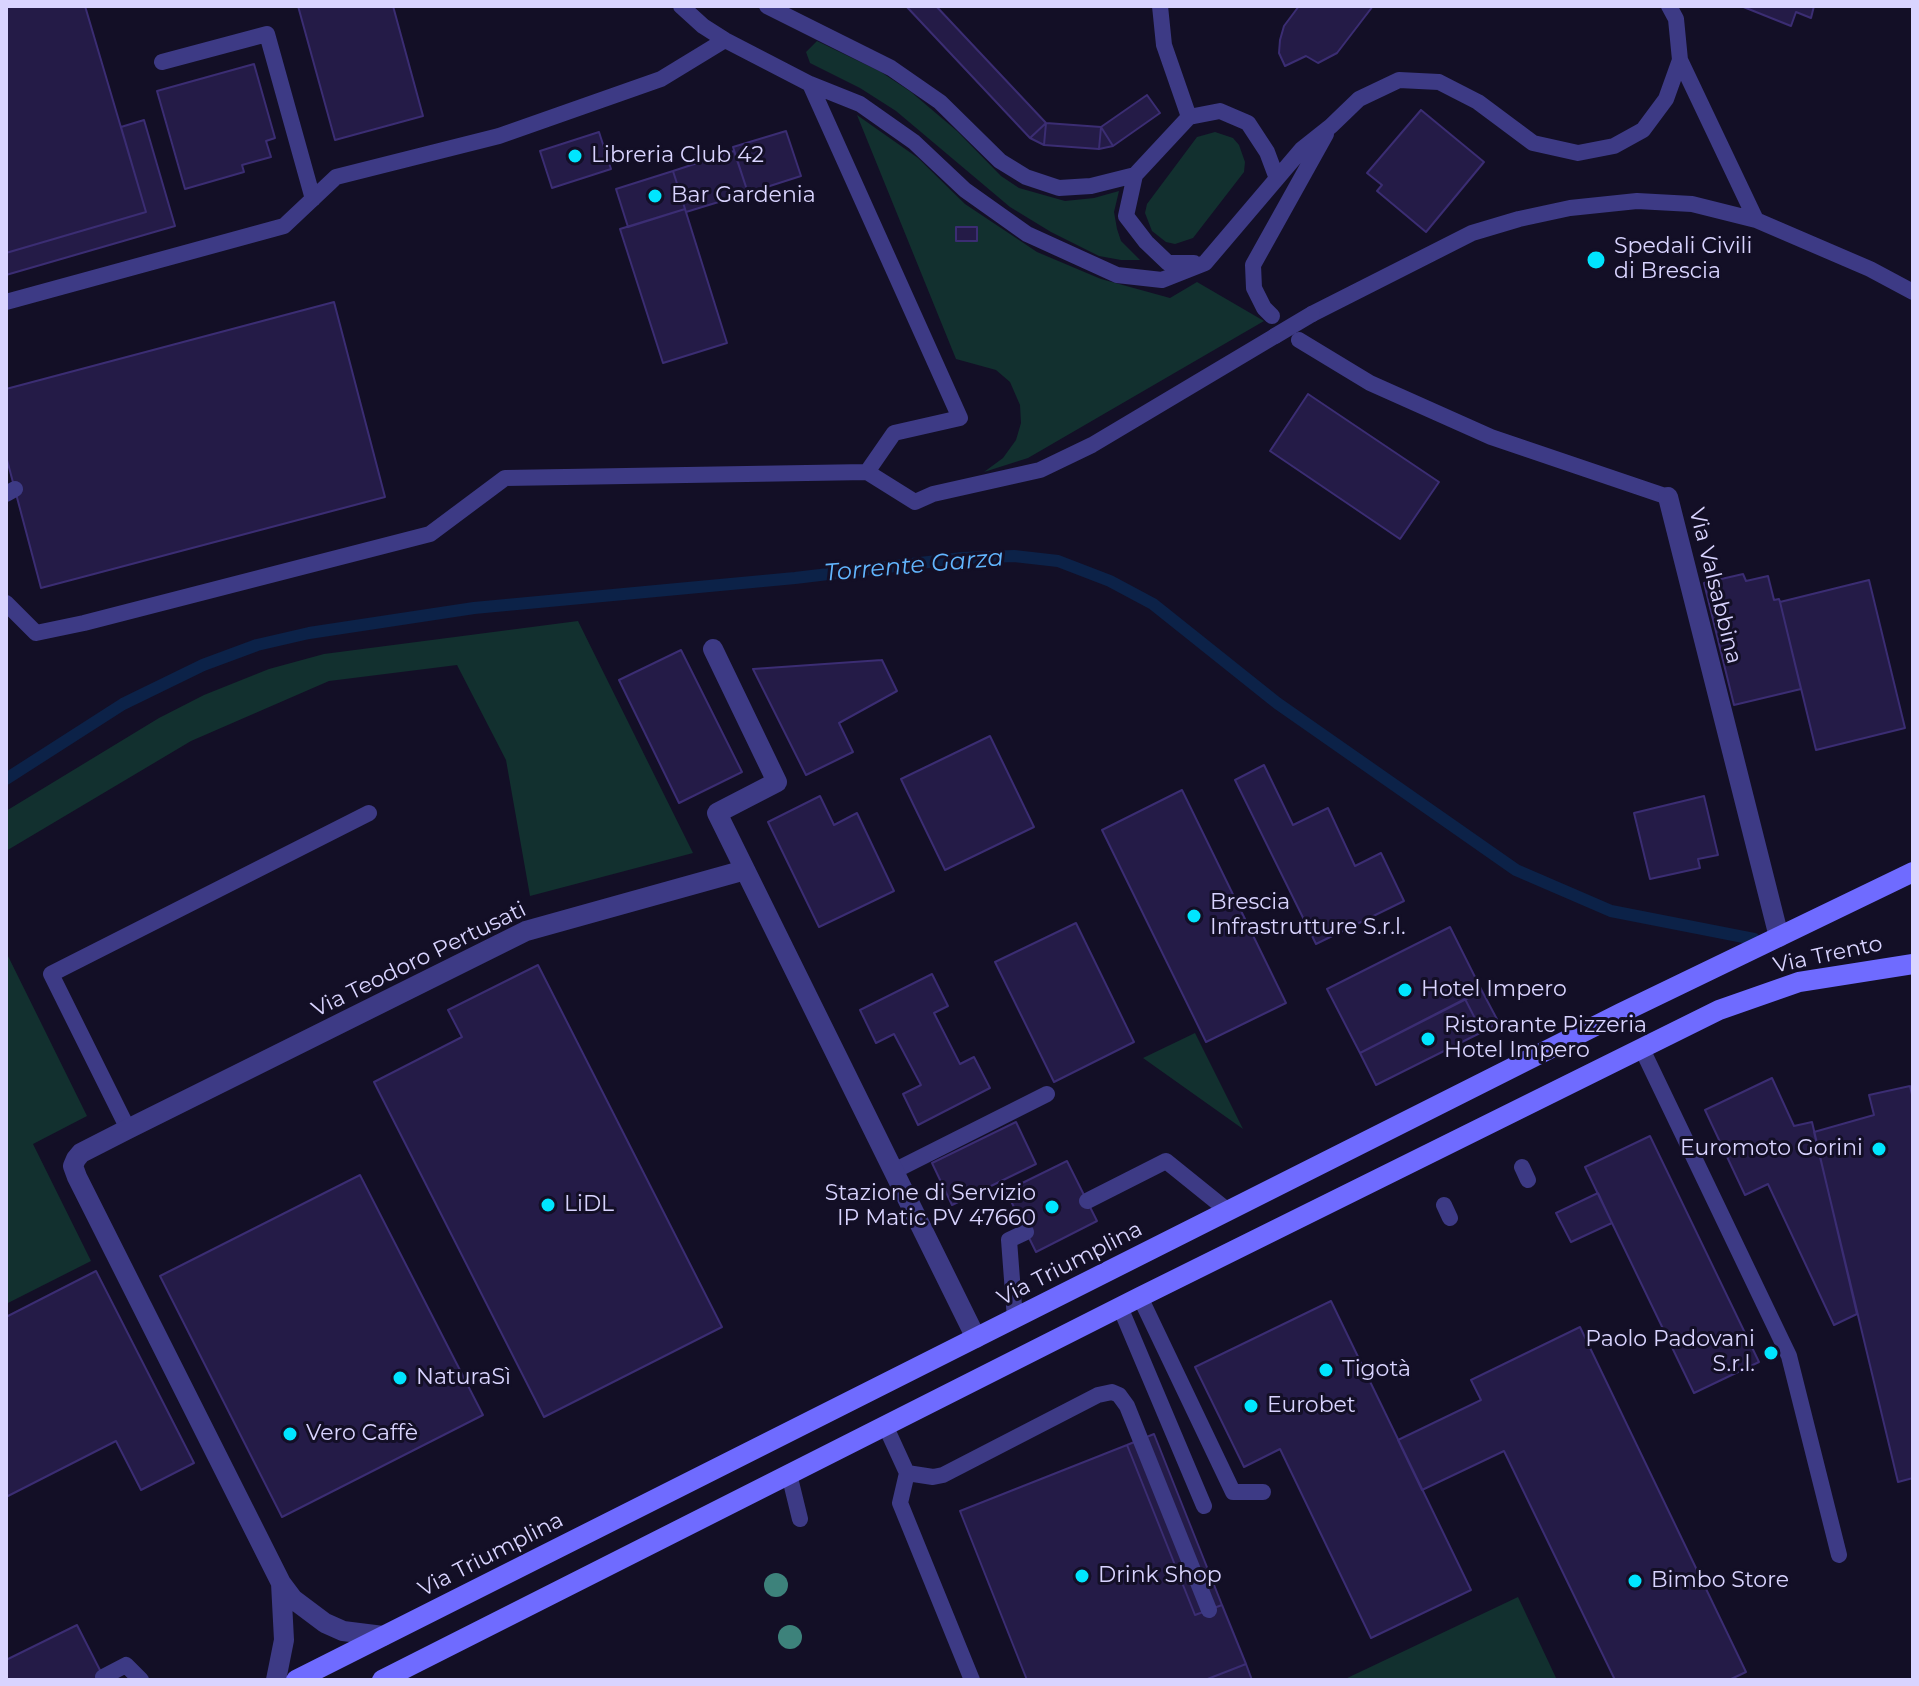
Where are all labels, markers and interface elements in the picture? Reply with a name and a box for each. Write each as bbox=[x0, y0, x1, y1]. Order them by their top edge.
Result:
place label: Libreria Club 42 bbox=[591, 143, 764, 169]
marker: Libreria Club 42 bbox=[566, 147, 584, 165]
place label: Bar Gardenia bbox=[671, 183, 816, 209]
marker: Bar Gardenia bbox=[646, 187, 664, 205]
place label: Spedali Civili di Brescia bbox=[1614, 234, 1752, 286]
marker: Spedali Civili di Brescia bbox=[1585, 249, 1607, 271]
street label: Via Valsabbina bbox=[1683, 505, 1747, 667]
water label: Torrente Garza bbox=[823, 544, 1005, 588]
place label: Brescia Infrastrutture S.r.l. bbox=[1210, 890, 1406, 942]
street label: Via Teodoro Pertusati bbox=[308, 897, 530, 1023]
marker: Brescia Infrastrutture S.r.l. bbox=[1185, 907, 1203, 925]
street label: Via Trento bbox=[1771, 931, 1885, 979]
place label: Hotel Impero bbox=[1421, 977, 1567, 1003]
marker: Hotel Impero bbox=[1396, 981, 1414, 999]
place label: Ristorante Pizzeria Hotel Impero bbox=[1444, 1013, 1647, 1064]
marker: Ristorante Pizzeria Hotel Impero bbox=[1419, 1030, 1437, 1048]
place label: Euromoto Gorini bbox=[1680, 1136, 1863, 1162]
marker: Euromoto Gorini bbox=[1870, 1140, 1888, 1158]
place label: Stazione di Servizio IP Matic PV 47660 bbox=[825, 1181, 1036, 1232]
place label: LiDL bbox=[564, 1192, 614, 1218]
marker: LiDL bbox=[539, 1196, 557, 1214]
marker: Stazione di Servizio IP Matic PV 47660 bbox=[1043, 1198, 1061, 1216]
street label: Via Triumplina bbox=[993, 1216, 1147, 1312]
place label: Paolo Padovani S.r.l. bbox=[1585, 1327, 1755, 1378]
marker: Paolo Padovani S.r.l. bbox=[1762, 1344, 1780, 1362]
place label: Tigotà bbox=[1342, 1357, 1411, 1383]
marker: Tigotà bbox=[1317, 1361, 1335, 1379]
place label: NaturaSì bbox=[416, 1365, 511, 1391]
marker: NaturaSì bbox=[391, 1369, 409, 1387]
place label: Eurobet bbox=[1267, 1393, 1356, 1419]
marker: Eurobet bbox=[1242, 1397, 1260, 1415]
place label: Vero Caffè bbox=[306, 1421, 418, 1447]
marker: Vero Caffè bbox=[281, 1425, 299, 1443]
street label: Via Triumplina bbox=[414, 1507, 568, 1603]
place label: Drink Shop bbox=[1098, 1563, 1222, 1589]
marker: Drink Shop bbox=[1073, 1567, 1091, 1585]
place label: Bimbo Store bbox=[1651, 1568, 1789, 1594]
marker: Bimbo Store bbox=[1626, 1572, 1644, 1590]

